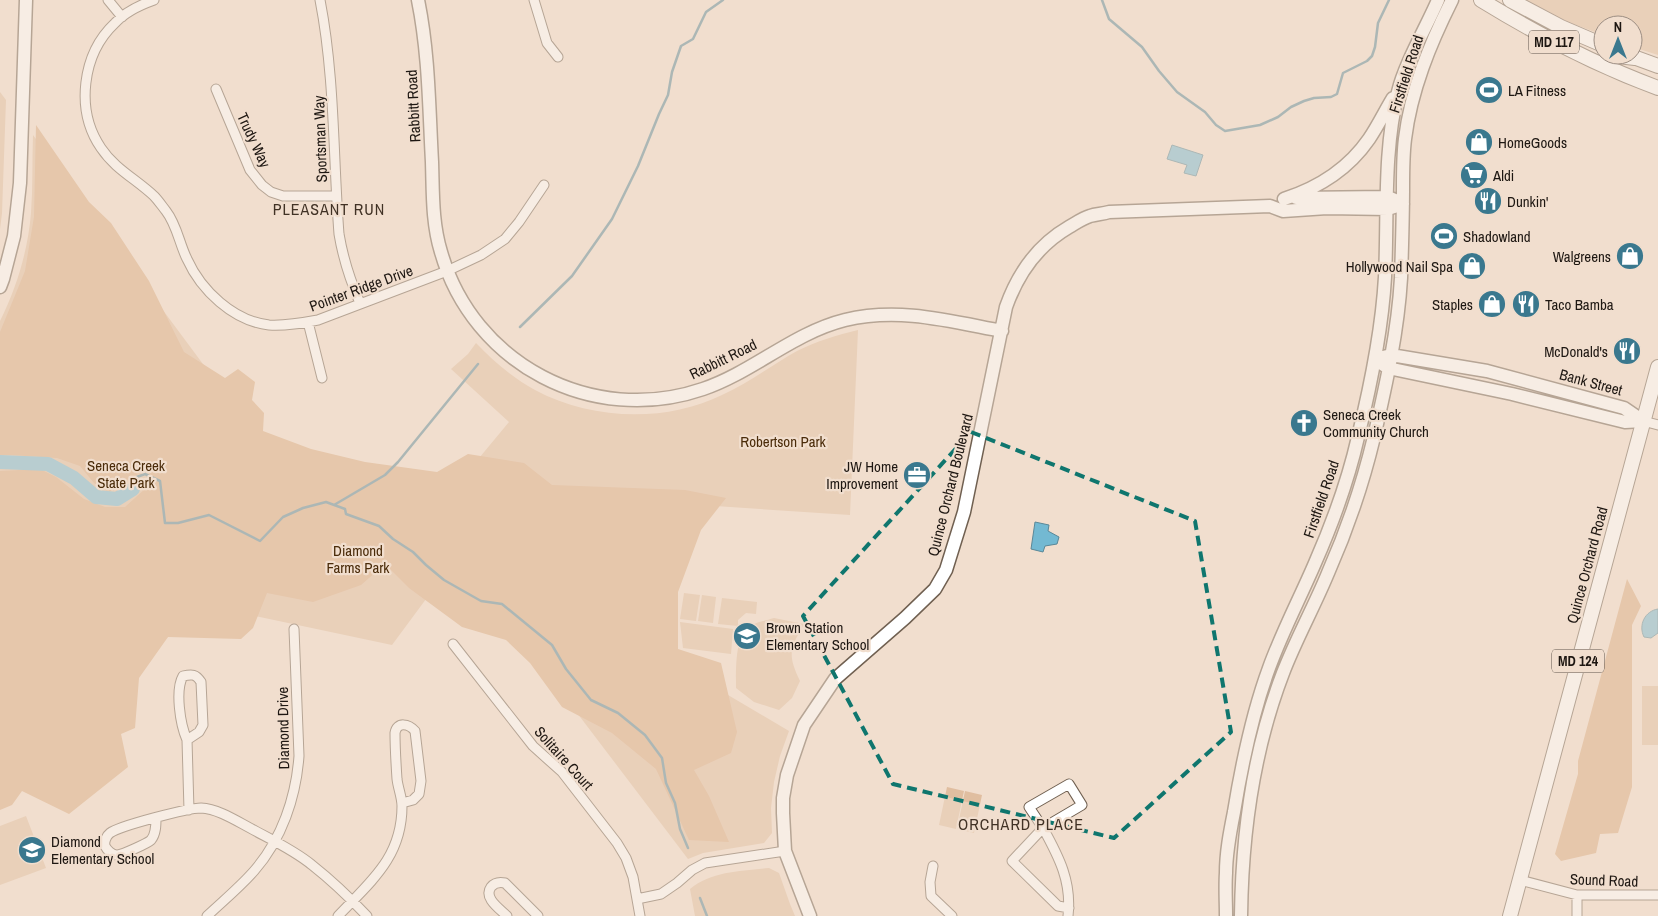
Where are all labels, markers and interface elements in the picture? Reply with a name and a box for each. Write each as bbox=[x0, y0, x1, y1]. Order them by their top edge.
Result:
north arrow bbox=[1593, 15, 1643, 65]
text: N bbox=[1614, 18, 1622, 36]
road number: MD 117 bbox=[1529, 31, 1579, 54]
street label: Firstfield Road bbox=[1384, 32, 1428, 116]
street label: Rabbitt Road bbox=[401, 69, 425, 143]
sports icon: LA Fitness bbox=[1474, 75, 1504, 105]
place label: LA Fitness bbox=[1508, 80, 1566, 101]
street label: Sportsman Way bbox=[308, 94, 332, 183]
street label: Trudy Way bbox=[232, 109, 276, 172]
shop icon: HomeGoods bbox=[1464, 127, 1494, 157]
place label: HomeGoods bbox=[1498, 132, 1567, 153]
supermarket icon: Aldi bbox=[1459, 160, 1489, 190]
place label: Aldi bbox=[1492, 165, 1514, 186]
restaurant icon: Dunkin' bbox=[1473, 186, 1503, 216]
place label: Dunkin' bbox=[1507, 191, 1548, 212]
district label: PLEASANT RUN bbox=[273, 198, 385, 220]
sports icon: Shadowland bbox=[1429, 221, 1459, 251]
place label: Shadowland bbox=[1463, 226, 1531, 247]
shop icon: Walgreens bbox=[1615, 241, 1645, 271]
place label: Walgreens bbox=[1553, 246, 1611, 267]
shop icon: Hollywood Nail Spa bbox=[1457, 251, 1487, 281]
place label: Hollywood Nail Spa bbox=[1346, 256, 1453, 277]
street label: Pointer Ridge Drive bbox=[306, 259, 416, 316]
shop icon: Staples bbox=[1477, 289, 1507, 319]
restaurant icon: Taco Bamba bbox=[1511, 289, 1541, 319]
place label: Staples bbox=[1432, 294, 1473, 315]
place label: Taco Bamba bbox=[1545, 294, 1614, 315]
street label: Rabbitt Road bbox=[686, 334, 760, 384]
restaurant icon: McDonald's bbox=[1612, 336, 1642, 366]
place label: McDonald's bbox=[1544, 341, 1608, 362]
street label: Bank Street bbox=[1557, 364, 1625, 401]
place label: Seneca Creek Community Church bbox=[1323, 404, 1429, 442]
church icon: Seneca Creek Community Church bbox=[1289, 408, 1319, 438]
street label: Quince Orchard Boulevard bbox=[922, 411, 978, 559]
park label: Robertson Park bbox=[740, 431, 827, 452]
park label: Seneca Creek State Park bbox=[87, 455, 166, 493]
place label: JW Home Improvement bbox=[826, 456, 899, 494]
street label: Firstfield Road bbox=[1298, 457, 1344, 541]
office icon: JW Home Improvement bbox=[902, 460, 932, 490]
street label: Quince Orchard Road bbox=[1561, 504, 1613, 626]
park label: Diamond Farms Park bbox=[327, 540, 390, 578]
place label: Brown Station Elementary School bbox=[766, 617, 869, 655]
school or university icon: Brown Station Elementary School bbox=[732, 621, 762, 651]
road number: MD 124 bbox=[1552, 649, 1604, 672]
street label: Diamond Drive bbox=[272, 686, 294, 770]
street label: Solitaire Court bbox=[530, 722, 599, 795]
district label: ORCHARD PLACE bbox=[958, 813, 1084, 835]
place label: Diamond Elementary School bbox=[51, 831, 154, 869]
school or university icon: Diamond Elementary School bbox=[17, 835, 47, 865]
street label: Sound Road bbox=[1569, 868, 1639, 892]

